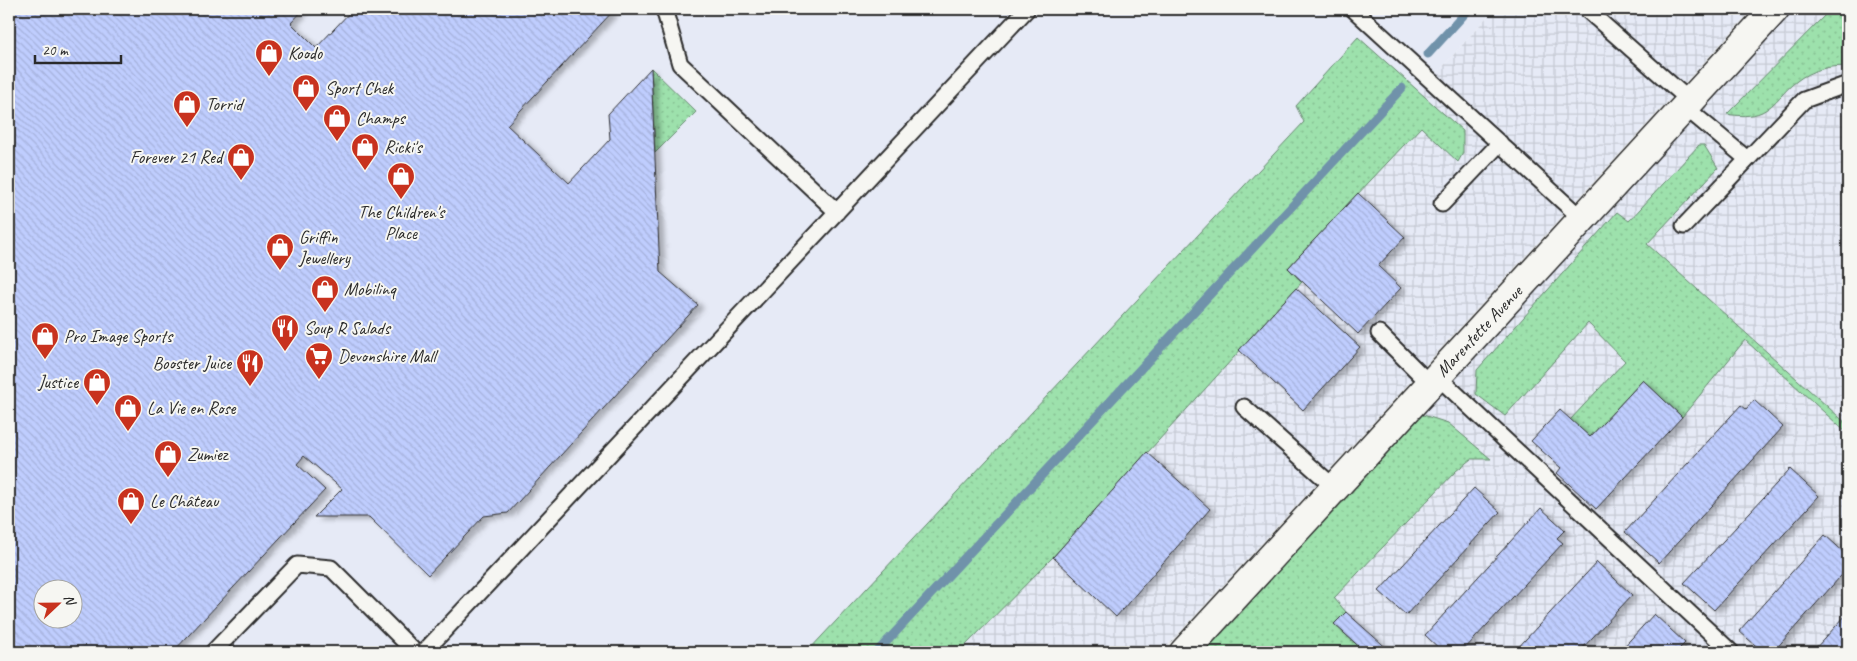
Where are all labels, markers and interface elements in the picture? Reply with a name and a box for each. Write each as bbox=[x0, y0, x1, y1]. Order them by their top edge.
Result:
scale bar bbox=[35, 32, 121, 64]
shop icon: Koodo bbox=[254, 38, 284, 77]
text: 20 m bbox=[42, 41, 69, 60]
place label: Koodo bbox=[288, 42, 324, 64]
shop icon: Sport Chek bbox=[291, 73, 321, 112]
place label: Sport Chek bbox=[325, 77, 395, 99]
shop icon: Torrid bbox=[172, 89, 202, 128]
place label: Torrid bbox=[206, 93, 245, 115]
shop icon: Champs bbox=[322, 103, 352, 142]
place label: Champs bbox=[356, 107, 407, 129]
shop icon: Ricki's bbox=[350, 132, 380, 171]
place label: Ricki's bbox=[384, 136, 423, 158]
shop icon: Forever 21 Red bbox=[226, 142, 256, 181]
place label: Forever 21 Red bbox=[130, 146, 225, 168]
shop icon: The Children's Place bbox=[386, 161, 416, 200]
place label: The Children's Place bbox=[358, 201, 446, 244]
place label: Griffin Jewellery bbox=[298, 226, 352, 269]
shop icon: Griffin Jewellery bbox=[265, 232, 295, 271]
shop icon: Mobilinq bbox=[310, 274, 340, 313]
place label: Mobilinq bbox=[344, 278, 397, 300]
street label: Marentette Avenue bbox=[1431, 280, 1528, 381]
restaurant icon: Soup R Salads bbox=[270, 313, 300, 352]
place label: Soup R Salads bbox=[304, 317, 392, 339]
shop icon: Pro Image Sports bbox=[30, 321, 60, 360]
place label: Pro Image Sports bbox=[64, 325, 174, 347]
supermarket icon: Devonshire Mall bbox=[304, 341, 334, 380]
place label: Devonshire Mall bbox=[338, 345, 439, 367]
restaurant icon: Booster Juice bbox=[235, 348, 265, 387]
place label: Booster Juice bbox=[153, 352, 232, 374]
shop icon: Justice bbox=[82, 367, 112, 406]
place label: Justice bbox=[37, 371, 79, 393]
shop icon: La Vie en Rose bbox=[113, 393, 143, 432]
place label: La Vie en Rose bbox=[147, 397, 237, 419]
shop icon: Zumiez bbox=[153, 439, 183, 478]
place label: Zumiez bbox=[187, 443, 230, 465]
shop icon: Le Château bbox=[116, 486, 146, 525]
place label: Le Château bbox=[150, 490, 220, 512]
north arrow bbox=[32, 578, 82, 628]
text: N bbox=[60, 592, 80, 609]

